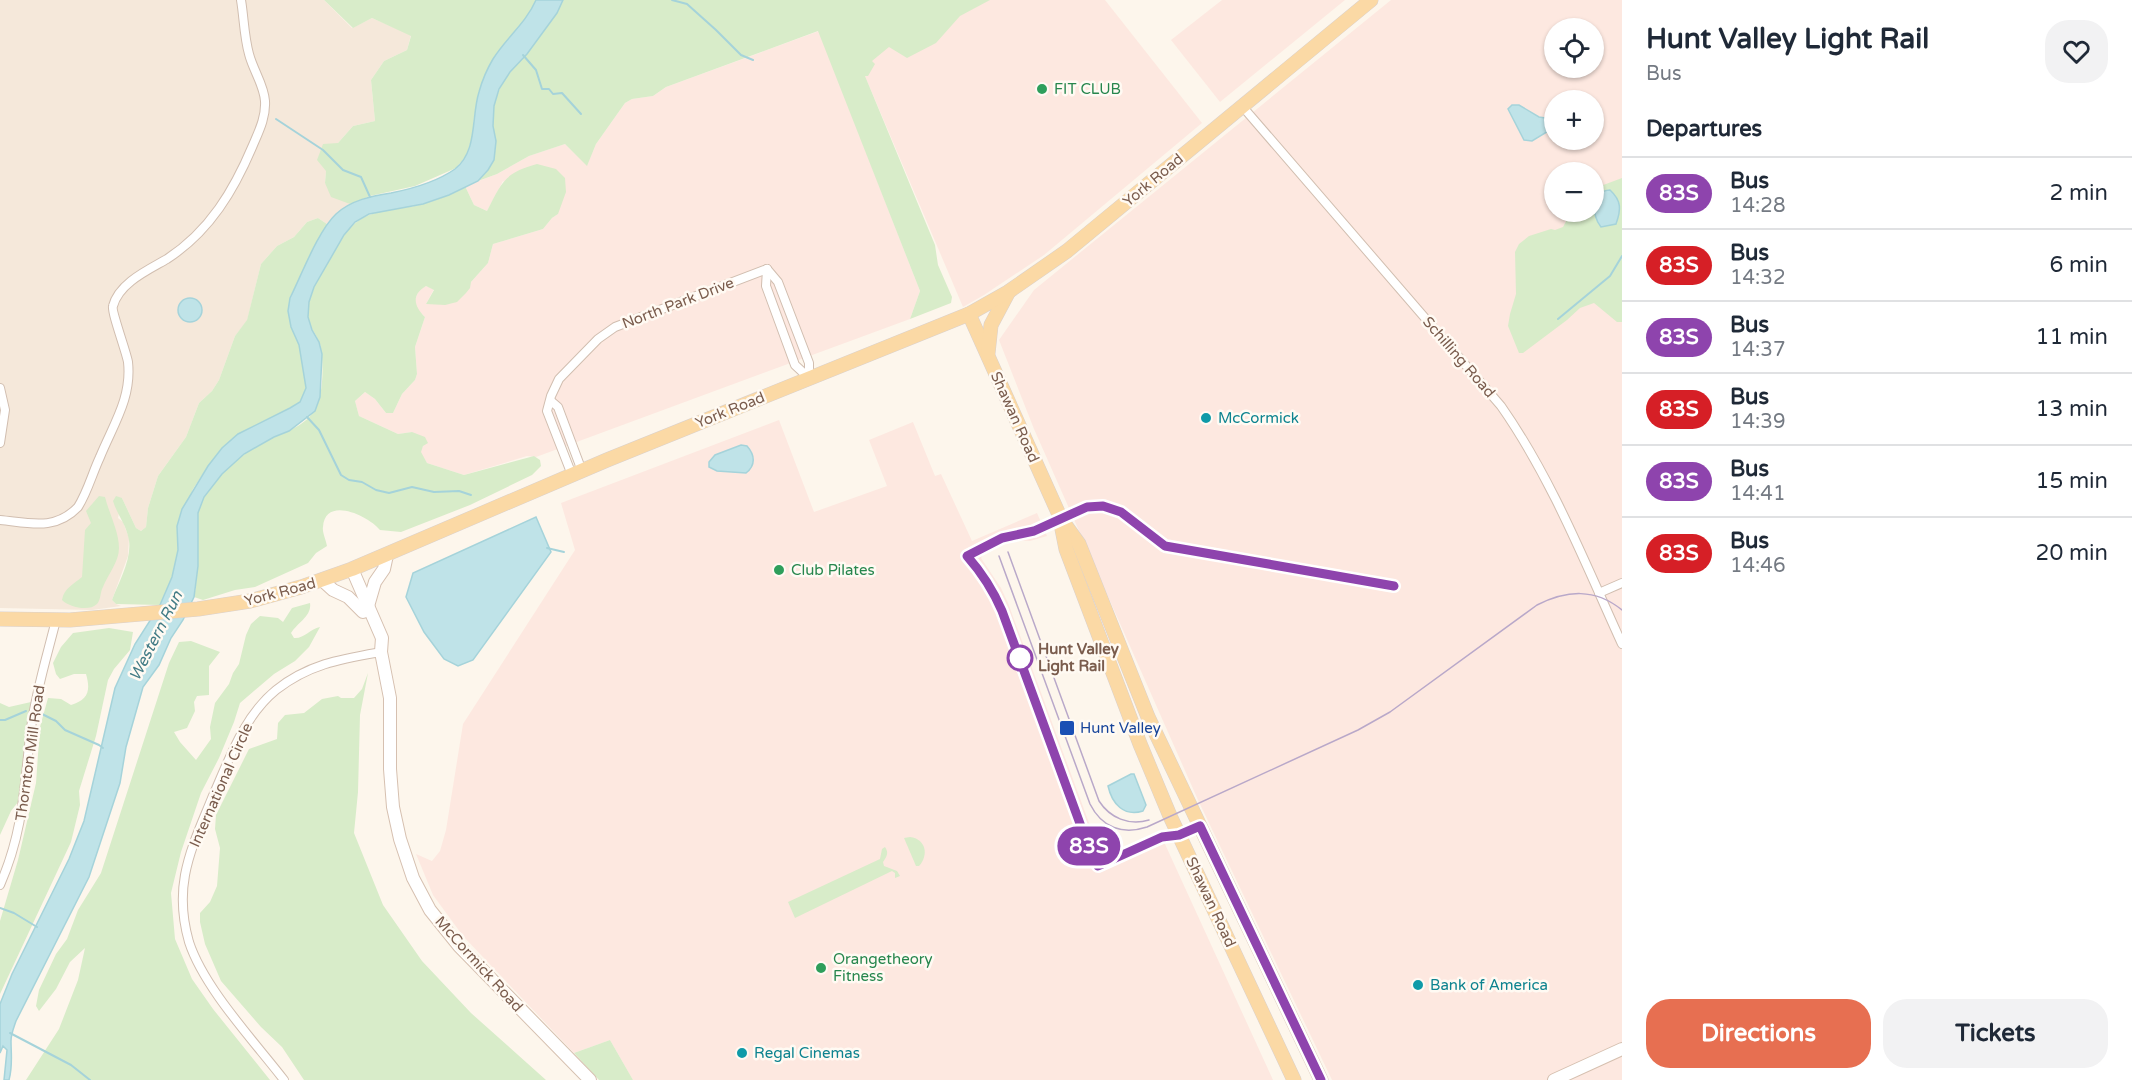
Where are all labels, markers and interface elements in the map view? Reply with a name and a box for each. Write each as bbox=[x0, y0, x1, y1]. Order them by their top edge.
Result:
map controls bbox=[1544, 18, 1604, 222]
button: locate bbox=[1544, 18, 1604, 78]
button: heart bbox=[2045, 20, 2108, 83]
text: Hunt Valley Light Rail bbox=[1646, 22, 1929, 56]
text: Bus bbox=[1646, 62, 1682, 86]
place label: FIT CLUB bbox=[1054, 80, 1121, 98]
marker: FIT CLUB bbox=[1035, 82, 1049, 96]
button: + bbox=[1544, 90, 1604, 150]
text: Departures bbox=[1646, 116, 1762, 142]
street label: York Road bbox=[1119, 150, 1187, 210]
button: − bbox=[1544, 162, 1604, 222]
text: Bus bbox=[1730, 168, 1769, 194]
text: 2 min bbox=[2049, 180, 2108, 206]
text: 83S bbox=[1659, 181, 1699, 206]
text: 14:28 bbox=[1730, 194, 1785, 218]
text: Bus bbox=[1730, 240, 1769, 266]
text: 6 min bbox=[2049, 252, 2108, 278]
text: 83S bbox=[1659, 253, 1699, 278]
text: 14:32 bbox=[1730, 266, 1785, 290]
street label: North Park Drive bbox=[620, 273, 736, 333]
text: Bus bbox=[1730, 312, 1769, 338]
street label: Schilling Road bbox=[1419, 313, 1499, 401]
text: 11 min bbox=[2036, 324, 2108, 350]
text: 83S bbox=[1659, 325, 1699, 350]
text: 14:37 bbox=[1730, 338, 1785, 362]
street label: Shawan Road bbox=[987, 369, 1043, 465]
text: Bus bbox=[1730, 384, 1769, 410]
street label: York Road bbox=[693, 388, 767, 432]
text: 13 min bbox=[2036, 396, 2108, 422]
text: 83S bbox=[1659, 397, 1699, 422]
place label: McCormick bbox=[1218, 409, 1299, 427]
text: 14:39 bbox=[1730, 410, 1785, 434]
marker: McCormick bbox=[1199, 411, 1213, 425]
text: Bus bbox=[1730, 456, 1769, 482]
text: 15 min bbox=[2036, 468, 2108, 494]
text: 83S bbox=[1659, 469, 1699, 494]
text: 14:41 bbox=[1730, 482, 1785, 506]
text: Bus bbox=[1730, 528, 1769, 554]
text: 20 min bbox=[2036, 540, 2108, 566]
text: 83S bbox=[1659, 541, 1699, 566]
text: 14:46 bbox=[1730, 554, 1785, 578]
place label: Club Pilates bbox=[791, 561, 875, 579]
marker: Club Pilates bbox=[772, 563, 786, 577]
street label: York Road bbox=[242, 574, 318, 610]
water label: Western Run bbox=[125, 587, 188, 684]
place label: Hunt Valley Light Rail bbox=[1038, 640, 1119, 676]
marker: Hunt Valley Light Rail bbox=[1007, 645, 1033, 671]
street label: Thornton Mill Road bbox=[12, 684, 48, 822]
marker: Hunt Valley bbox=[1058, 719, 1076, 737]
place label: Hunt Valley bbox=[1080, 719, 1161, 737]
street label: International Circle bbox=[186, 720, 256, 850]
line badge: 83S bbox=[1054, 826, 1124, 866]
text: 83S bbox=[1069, 834, 1109, 859]
street label: Shawan Road bbox=[1182, 854, 1240, 950]
street label: McCormick Road bbox=[431, 912, 527, 1016]
place label: Orangetheory Fitness bbox=[833, 950, 933, 985]
marker: Orangetheory Fitness bbox=[814, 961, 828, 975]
place label: Bank of America bbox=[1430, 976, 1548, 994]
marker: Bank of America bbox=[1411, 978, 1425, 992]
button: Directions bbox=[1646, 999, 1871, 1068]
button: Tickets bbox=[1883, 999, 2108, 1068]
place label: Regal Cinemas bbox=[754, 1044, 860, 1062]
marker: Regal Cinemas bbox=[735, 1046, 749, 1060]

